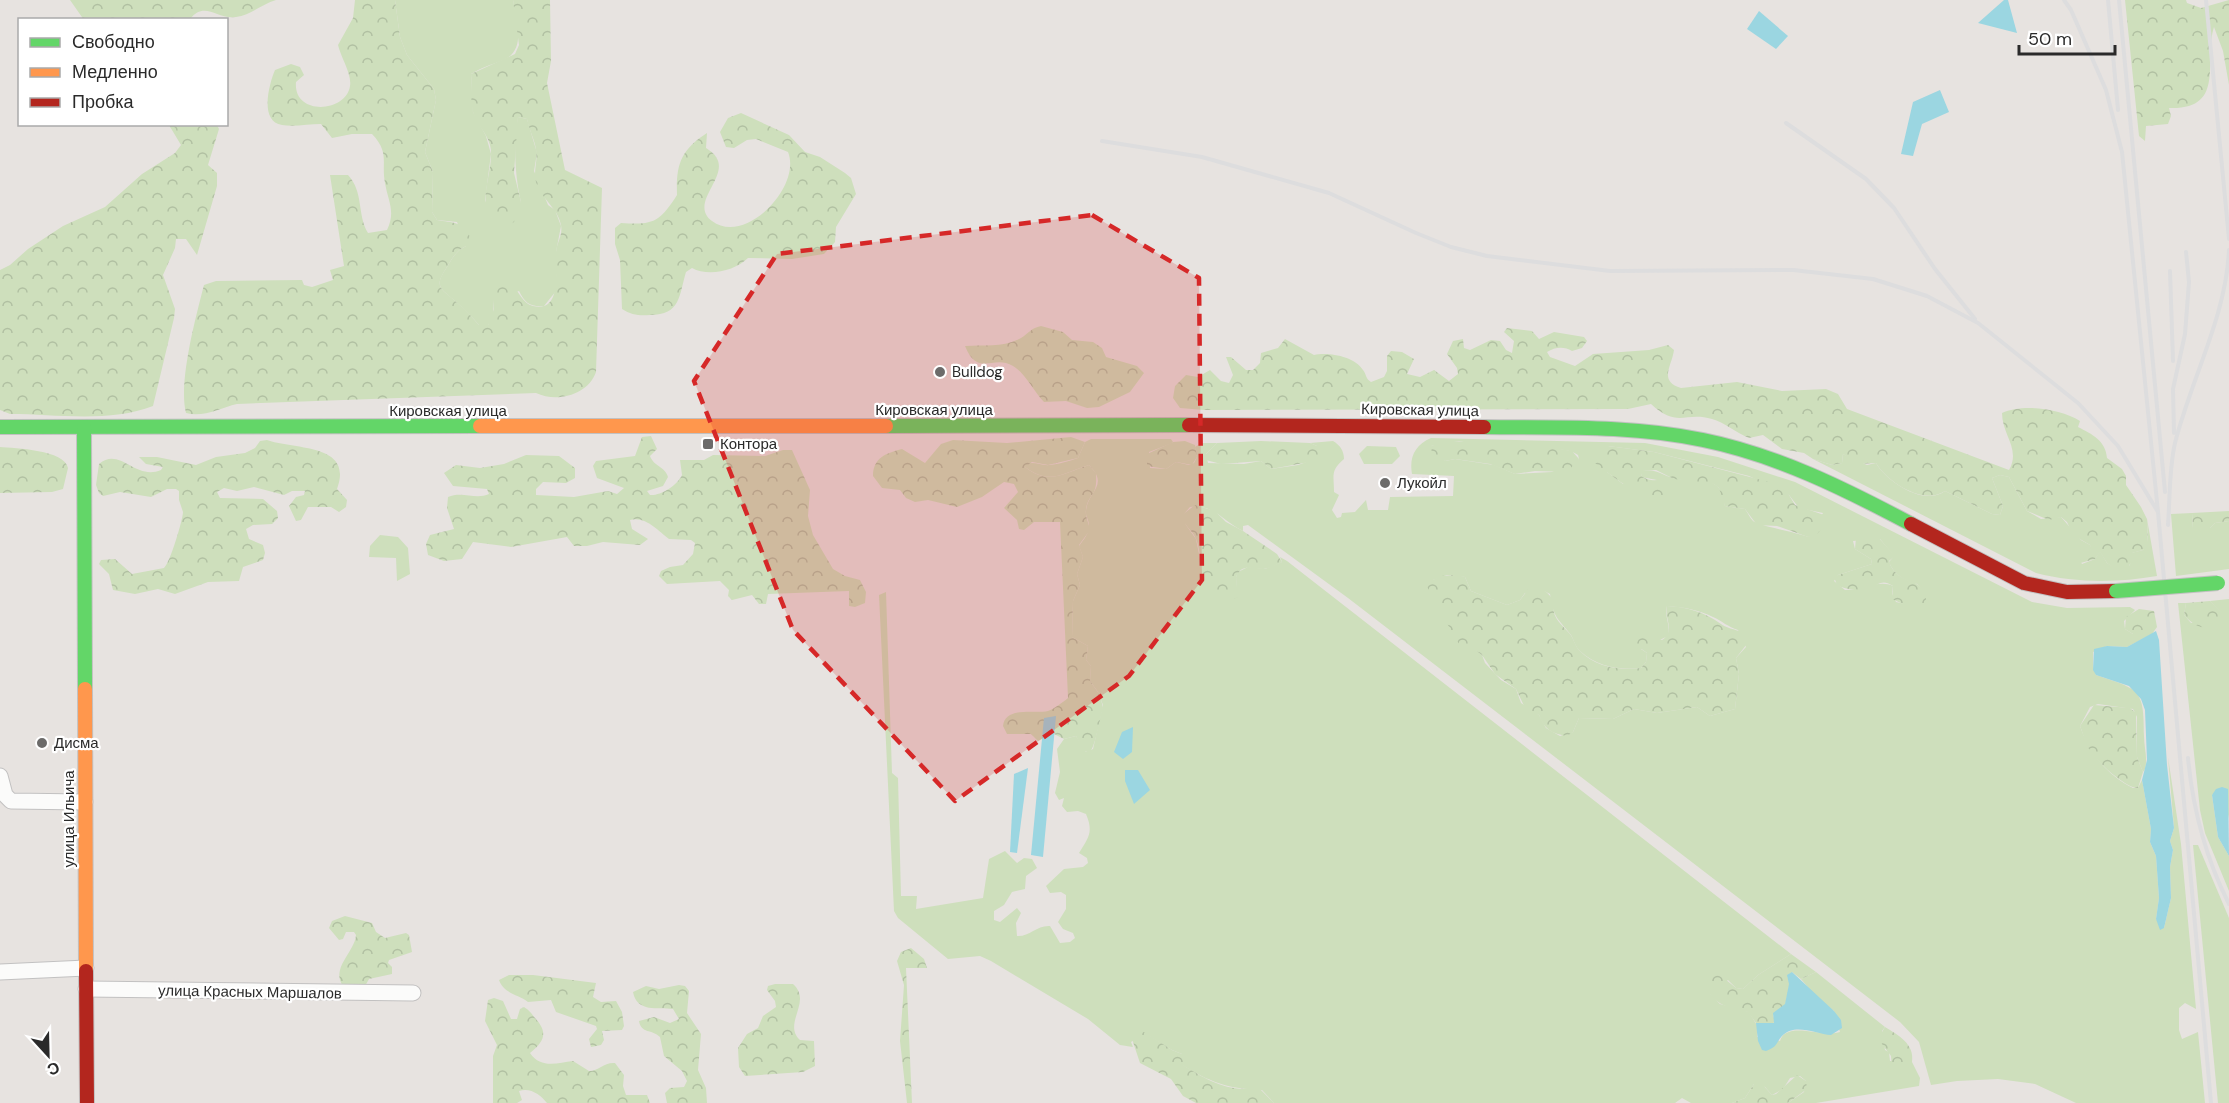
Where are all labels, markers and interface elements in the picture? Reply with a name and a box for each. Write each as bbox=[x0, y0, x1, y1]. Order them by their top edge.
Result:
legend bbox=[18, 18, 228, 126]
scale bar bbox=[2019, 18, 2115, 56]
text: 50 m bbox=[2028, 27, 2072, 51]
text: Свободно bbox=[72, 30, 155, 54]
text: Медленно bbox=[72, 60, 158, 84]
text: Пробка bbox=[72, 90, 135, 114]
place label: Bulldog bbox=[952, 362, 1003, 382]
marker: Bulldog bbox=[933, 365, 947, 379]
street label: Кировская улица bbox=[1361, 399, 1480, 421]
street label: Кировская улица bbox=[875, 400, 993, 420]
street label: Кировская улица bbox=[389, 401, 507, 421]
place label: Контора bbox=[720, 434, 778, 454]
marker: Контора bbox=[701, 437, 715, 451]
place label: Лукойл bbox=[1397, 473, 1447, 493]
marker: Лукойл bbox=[1378, 476, 1392, 490]
place label: Дисма bbox=[54, 733, 99, 753]
marker: Дисма bbox=[35, 736, 49, 750]
street label: улица Ильича bbox=[59, 770, 79, 868]
street label: улица Красных Маршалов bbox=[158, 980, 342, 1004]
north arrow bbox=[18, 1025, 78, 1085]
text: С bbox=[44, 1057, 63, 1081]

